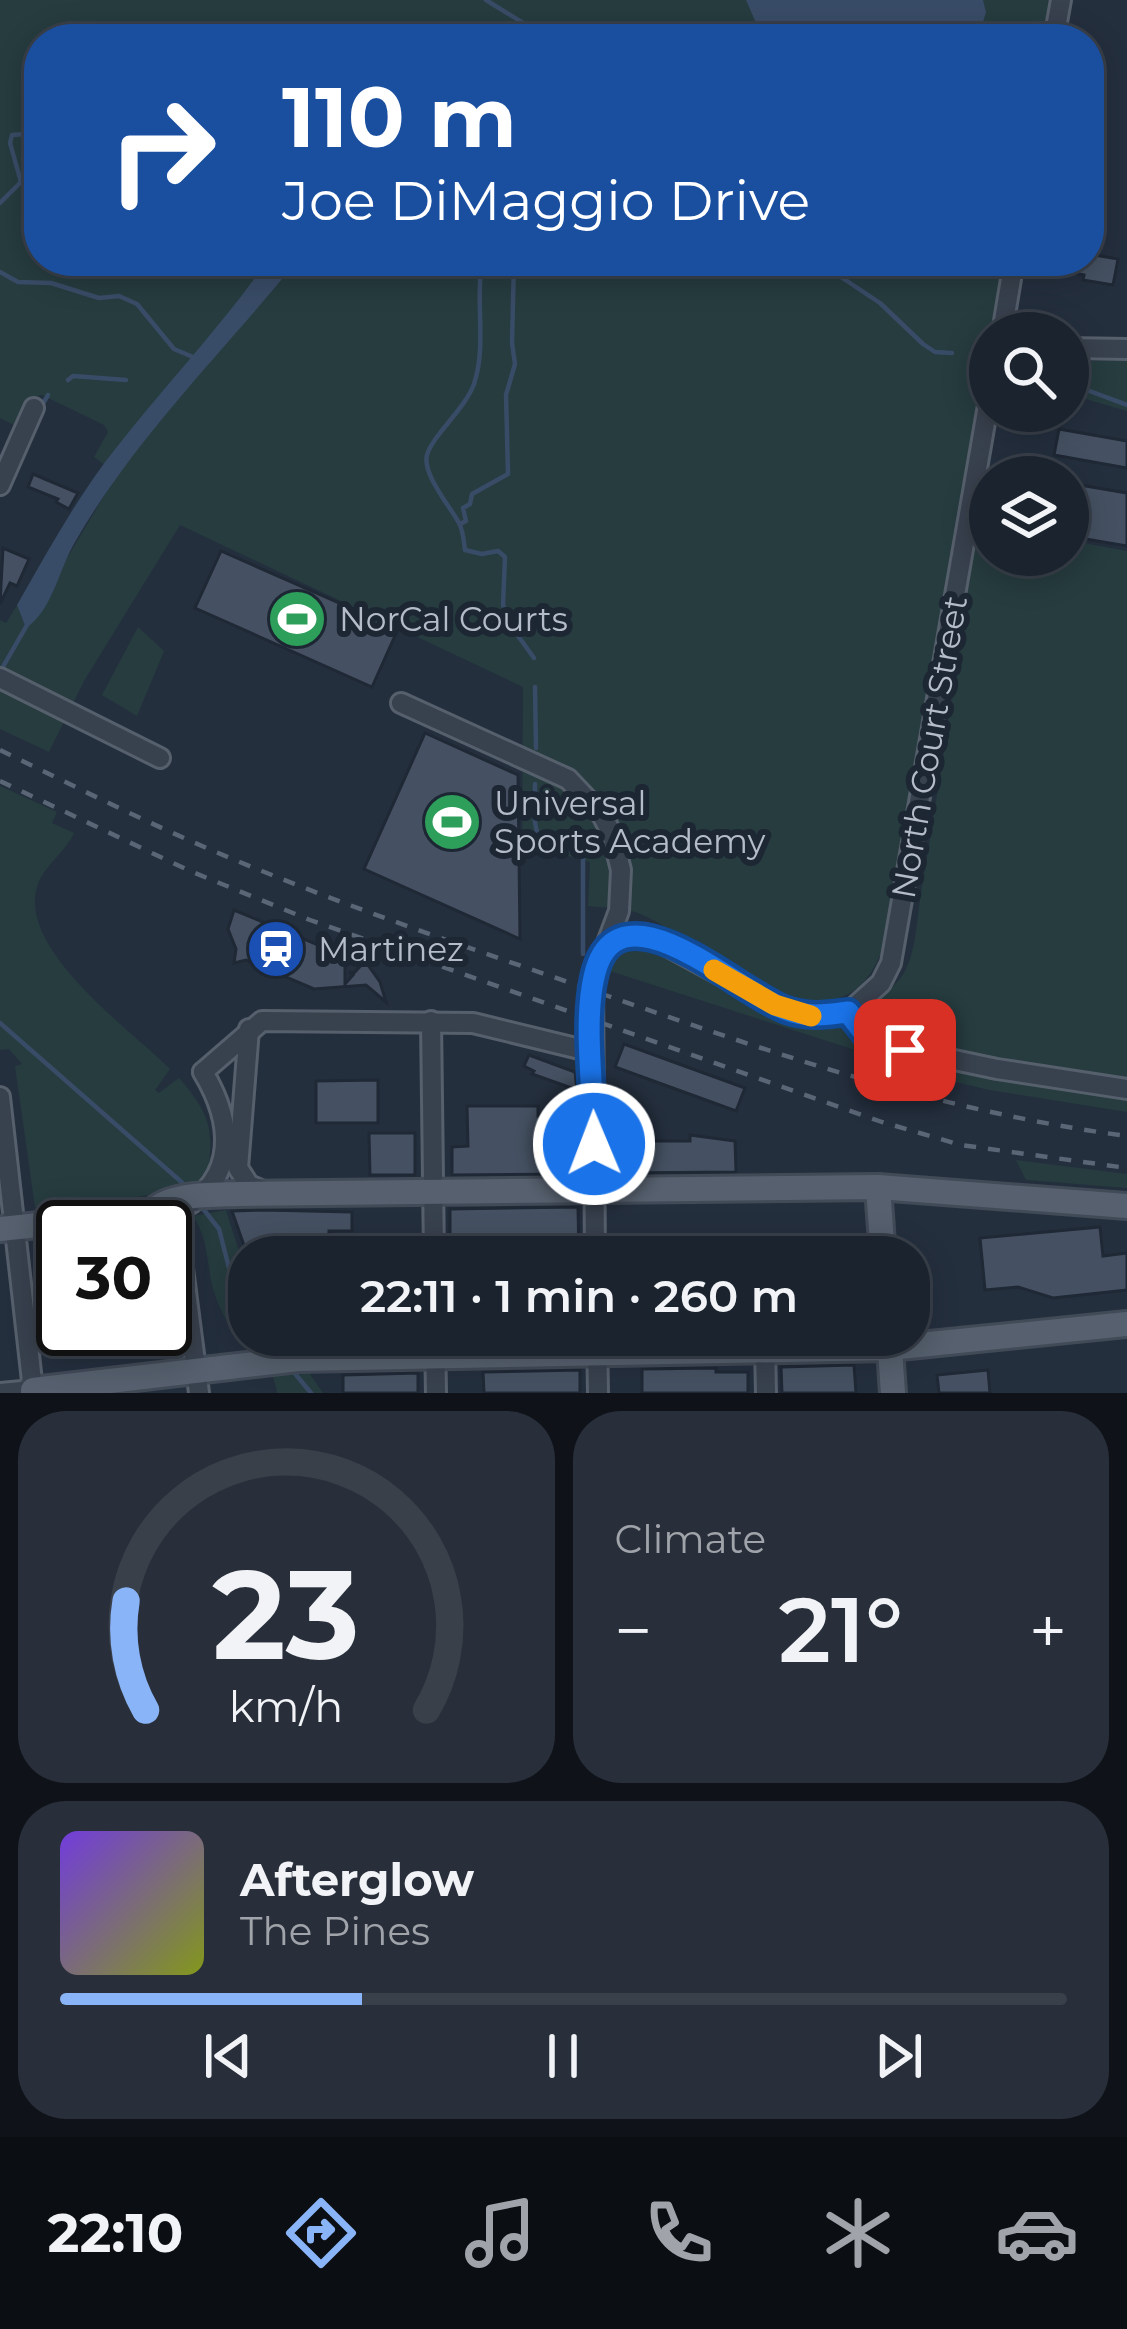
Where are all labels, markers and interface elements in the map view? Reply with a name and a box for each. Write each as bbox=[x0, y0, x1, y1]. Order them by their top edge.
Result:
text: 110 m bbox=[282, 66, 517, 168]
icon: right bbox=[84, 72, 240, 228]
text: Joe DiMaggio Drive bbox=[282, 168, 810, 234]
map controls bbox=[969, 312, 1089, 576]
button: search bbox=[969, 312, 1089, 432]
button: layers bbox=[969, 456, 1089, 576]
sports icon: NorCal Courts bbox=[266, 588, 328, 650]
street label: North Court Street bbox=[883, 593, 975, 901]
place label: NorCal Courts bbox=[339, 599, 568, 639]
place label: Universal Sports Academy bbox=[494, 783, 765, 861]
sports icon: Universal Sports Academy bbox=[421, 791, 483, 853]
station icon: Martinez bbox=[245, 918, 307, 980]
place label: Martinez bbox=[318, 929, 464, 969]
pin bbox=[854, 999, 956, 1101]
icon: arrive bbox=[872, 1017, 938, 1083]
position arrow bbox=[531, 1081, 657, 1207]
speed limit sign: 30 bbox=[36, 1200, 192, 1356]
text: 22:11 · 1 min · 260 m bbox=[360, 1268, 798, 1323]
text: Climate bbox=[615, 1515, 766, 1563]
text: 23 bbox=[212, 1538, 360, 1690]
text: 21° bbox=[779, 1575, 903, 1685]
text: − bbox=[615, 1590, 652, 1671]
text: + bbox=[1029, 1590, 1067, 1671]
text: km/h bbox=[229, 1680, 343, 1733]
text: Afterglow bbox=[240, 1852, 474, 1907]
text: The Pines bbox=[240, 1907, 430, 1955]
icon: previous bbox=[195, 2023, 261, 2089]
icon: pause bbox=[530, 2023, 596, 2089]
icon: next bbox=[866, 2023, 932, 2089]
icon: directions bbox=[279, 2191, 363, 2275]
icon: music bbox=[458, 2191, 542, 2275]
icon: phone bbox=[637, 2191, 721, 2275]
icon: climate bbox=[816, 2191, 900, 2275]
icon: car bbox=[995, 2191, 1079, 2275]
text: 22:10 bbox=[48, 2200, 183, 2266]

